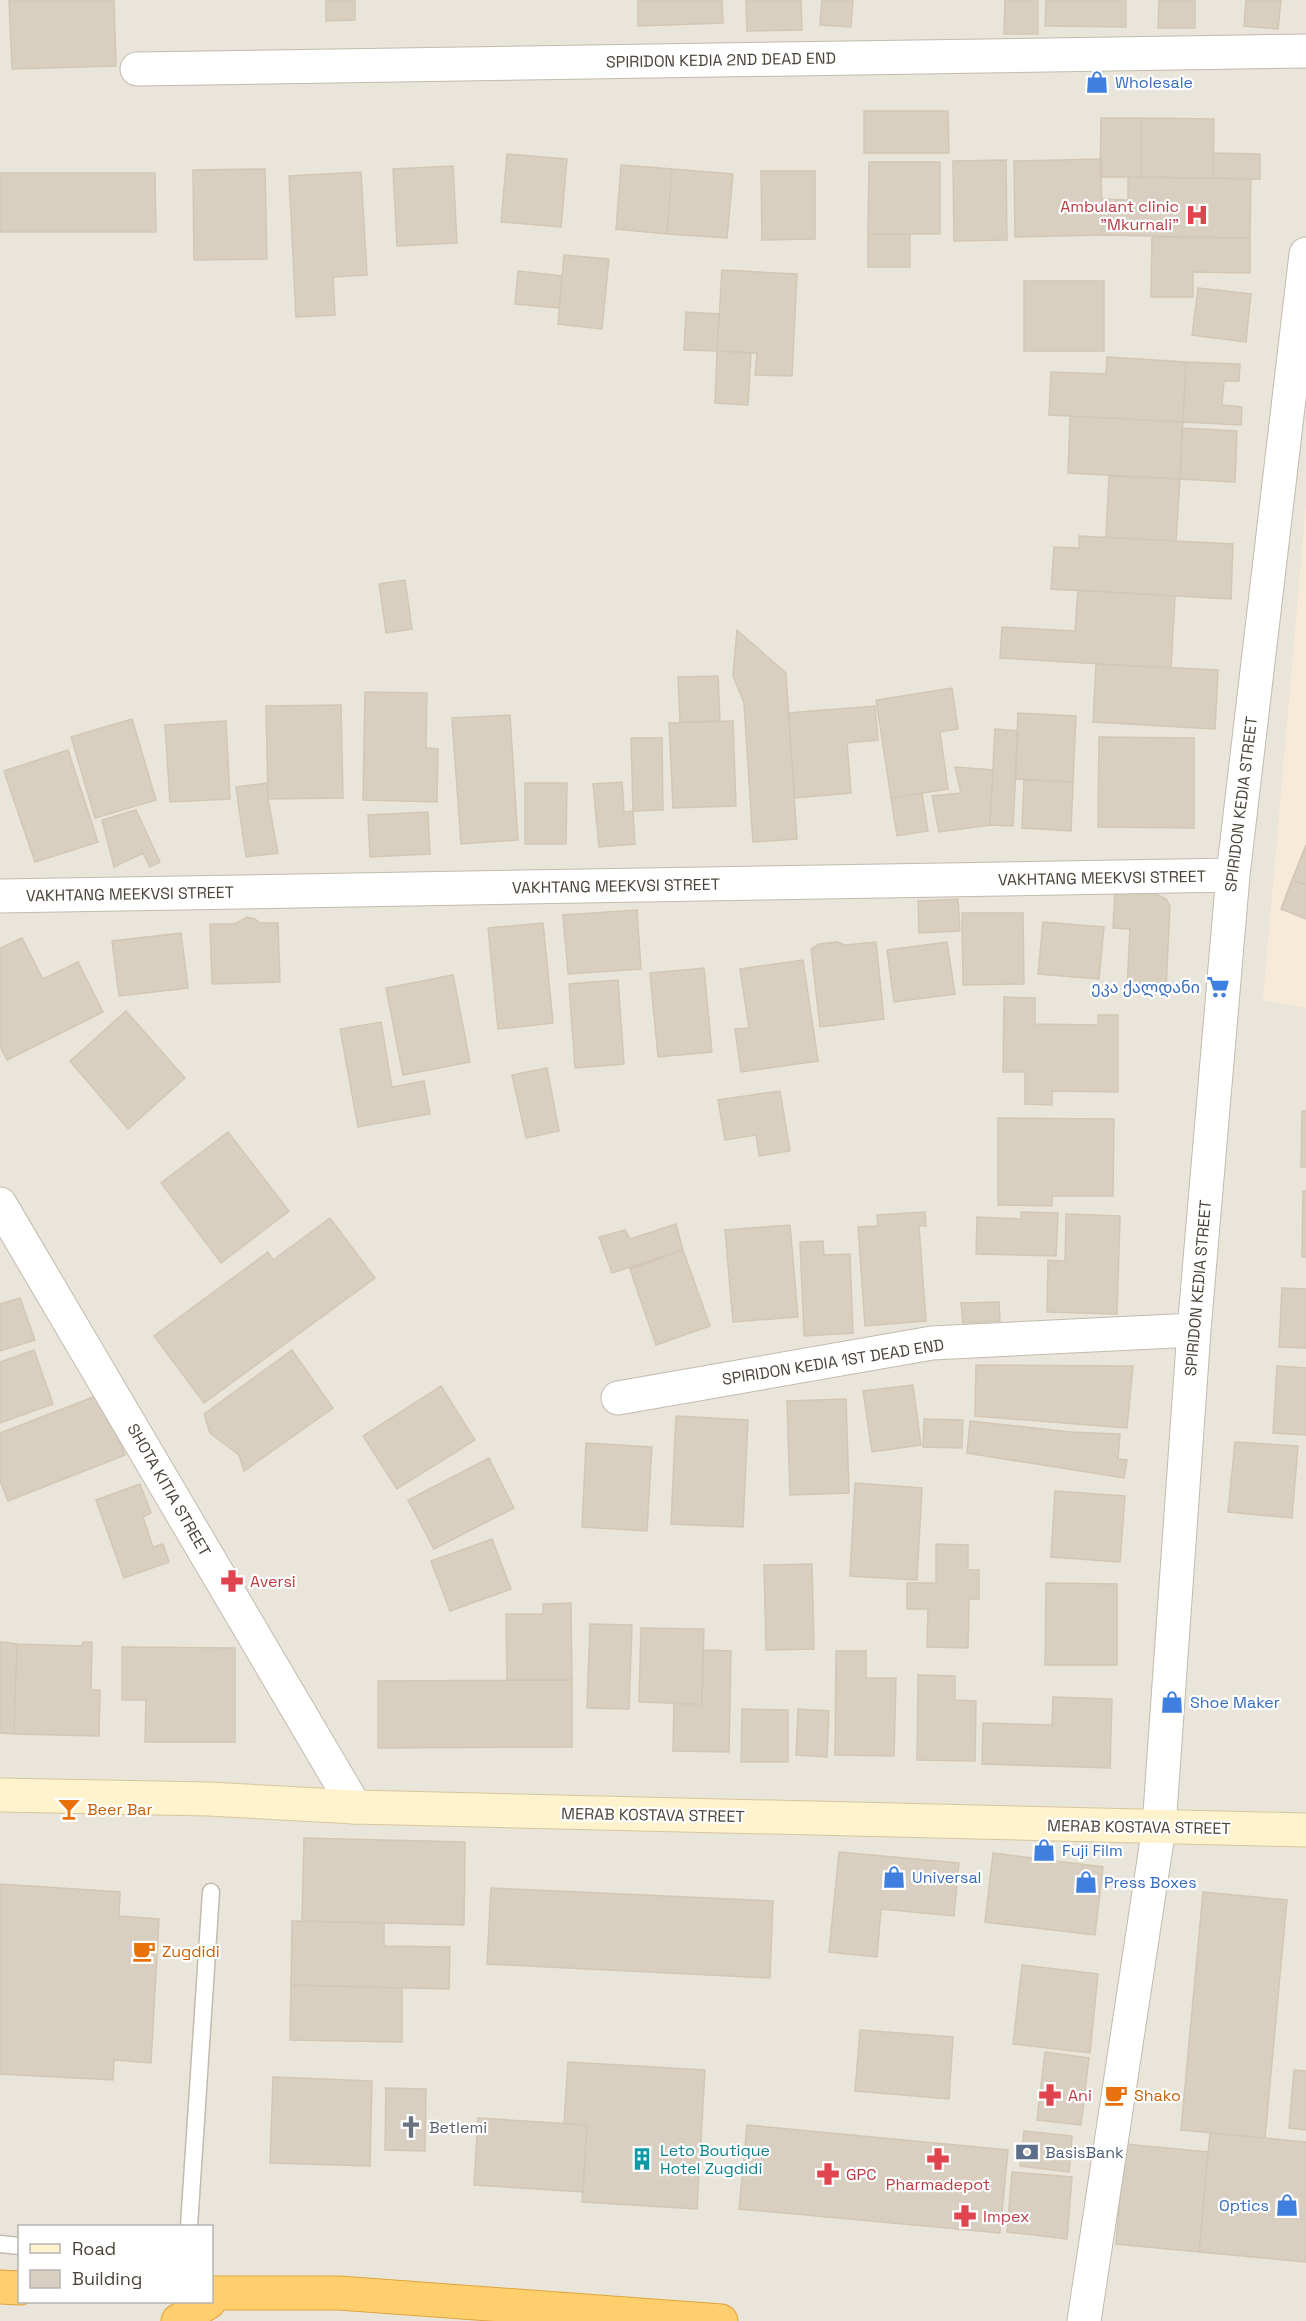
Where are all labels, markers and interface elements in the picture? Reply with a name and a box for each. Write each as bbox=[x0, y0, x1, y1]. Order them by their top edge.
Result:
street label: SPIRIDON KEDIA 2ND DEAD END bbox=[606, 47, 836, 73]
shop icon: Wholesale bbox=[1084, 69, 1110, 95]
place label: Wholesale bbox=[1115, 72, 1193, 93]
place label: Ambulant clinic "Mkurnali" bbox=[1060, 196, 1179, 235]
hospital icon: Ambulant clinic "Mkurnali" bbox=[1184, 202, 1210, 228]
street label: SPIRIDON KEDIA STREET bbox=[1220, 715, 1262, 893]
street label: VAKHTANG MEEKVSI STREET bbox=[998, 866, 1206, 890]
street label: VAKHTANG MEEKVSI STREET bbox=[512, 874, 720, 898]
street label: VAKHTANG MEEKVSI STREET bbox=[26, 882, 234, 906]
supermarket icon: ეკა ქალდანი bbox=[1205, 974, 1231, 1000]
place label: ეკა ქალდანი bbox=[1091, 977, 1200, 998]
street label: SPIRIDON KEDIA STREET bbox=[1180, 1199, 1216, 1377]
street label: SPIRIDON KEDIA 1ST DEAD END bbox=[721, 1334, 945, 1390]
street label: SHOTA KITIA STREET bbox=[122, 1420, 216, 1560]
pharmacy icon: Aversi bbox=[219, 1568, 245, 1594]
place label: Aversi bbox=[250, 1571, 296, 1592]
shop icon: Shoe Maker bbox=[1159, 1689, 1185, 1715]
place label: Shoe Maker bbox=[1190, 1692, 1280, 1713]
bar icon: Beer Bar bbox=[56, 1796, 82, 1822]
place label: Beer Bar bbox=[87, 1799, 152, 1820]
street label: MERAB KOSTAVA STREET bbox=[561, 1803, 745, 1827]
street label: MERAB KOSTAVA STREET bbox=[1047, 1815, 1231, 1839]
shop icon: Fuji Film bbox=[1031, 1837, 1057, 1863]
place label: Fuji Film bbox=[1062, 1840, 1123, 1861]
shop icon: Universal bbox=[881, 1864, 907, 1890]
place label: Universal bbox=[912, 1867, 982, 1888]
shop icon: Press Boxes bbox=[1073, 1869, 1099, 1895]
place label: Press Boxes bbox=[1104, 1872, 1197, 1893]
cafe icon: Zugdidi bbox=[131, 1938, 157, 1964]
place label: Zugdidi bbox=[162, 1941, 220, 1962]
pharmacy icon: Ani bbox=[1037, 2082, 1063, 2108]
cafe icon: Shako bbox=[1103, 2082, 1129, 2108]
place label: Ani bbox=[1068, 2085, 1092, 2106]
place label: Shako bbox=[1134, 2085, 1181, 2106]
church icon: Betlemi bbox=[398, 2114, 424, 2140]
place label: Betlemi bbox=[429, 2117, 487, 2138]
bank icon: BasisBank bbox=[1014, 2139, 1040, 2165]
place label: Leto Boutique Hotel Zugdidi bbox=[660, 2140, 770, 2179]
place label: BasisBank bbox=[1045, 2142, 1124, 2163]
building icon: Leto Boutique Hotel Zugdidi bbox=[629, 2146, 655, 2172]
pharmacy icon: Pharmadepot bbox=[925, 2146, 951, 2172]
pharmacy icon: GPC bbox=[815, 2161, 841, 2187]
place label: GPC bbox=[846, 2164, 876, 2185]
place label: Pharmadepot bbox=[886, 2174, 990, 2195]
shop icon: Optics bbox=[1274, 2192, 1300, 2218]
place label: Optics bbox=[1219, 2195, 1269, 2216]
pharmacy icon: Impex bbox=[952, 2203, 978, 2229]
place label: Impex bbox=[983, 2206, 1029, 2227]
legend bbox=[18, 2225, 213, 2303]
text: Road bbox=[72, 2237, 116, 2260]
text: Building bbox=[72, 2267, 142, 2290]

